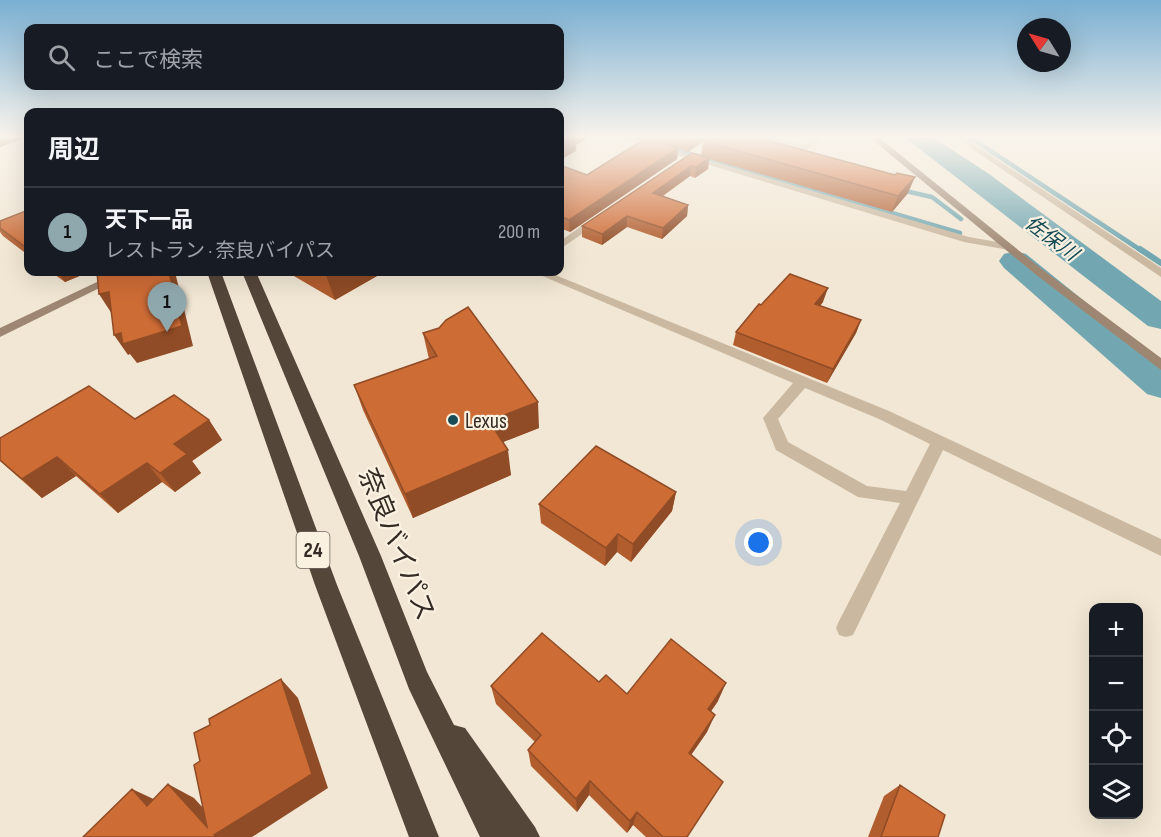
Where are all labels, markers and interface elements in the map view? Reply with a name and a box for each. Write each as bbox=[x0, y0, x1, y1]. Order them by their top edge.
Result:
north arrow bbox=[1017, 18, 1071, 72]
search box bbox=[24, 24, 564, 90]
icon: search bbox=[45, 41, 78, 74]
text: ここで検索 bbox=[93, 47, 203, 74]
text: 周辺 bbox=[48, 135, 100, 166]
text: 天下一品 bbox=[105, 207, 193, 234]
water label: 佐保川 bbox=[1020, 211, 1084, 268]
text: 1 bbox=[64, 220, 71, 244]
text: 200 m bbox=[498, 220, 540, 244]
text: レストラン · 奈良バイパス bbox=[105, 239, 335, 263]
pin: 1 bbox=[148, 282, 186, 332]
place label: Lexus bbox=[465, 408, 507, 435]
marker: Lexus bbox=[446, 413, 460, 427]
street label: 奈良バイパス bbox=[351, 464, 441, 625]
your location bbox=[744, 528, 773, 557]
road number: 24 bbox=[296, 532, 330, 568]
map controls bbox=[1089, 603, 1143, 819]
button: + bbox=[1089, 603, 1143, 657]
button: − bbox=[1089, 657, 1143, 711]
button: locate bbox=[1089, 711, 1143, 765]
button: layers bbox=[1089, 765, 1143, 819]

